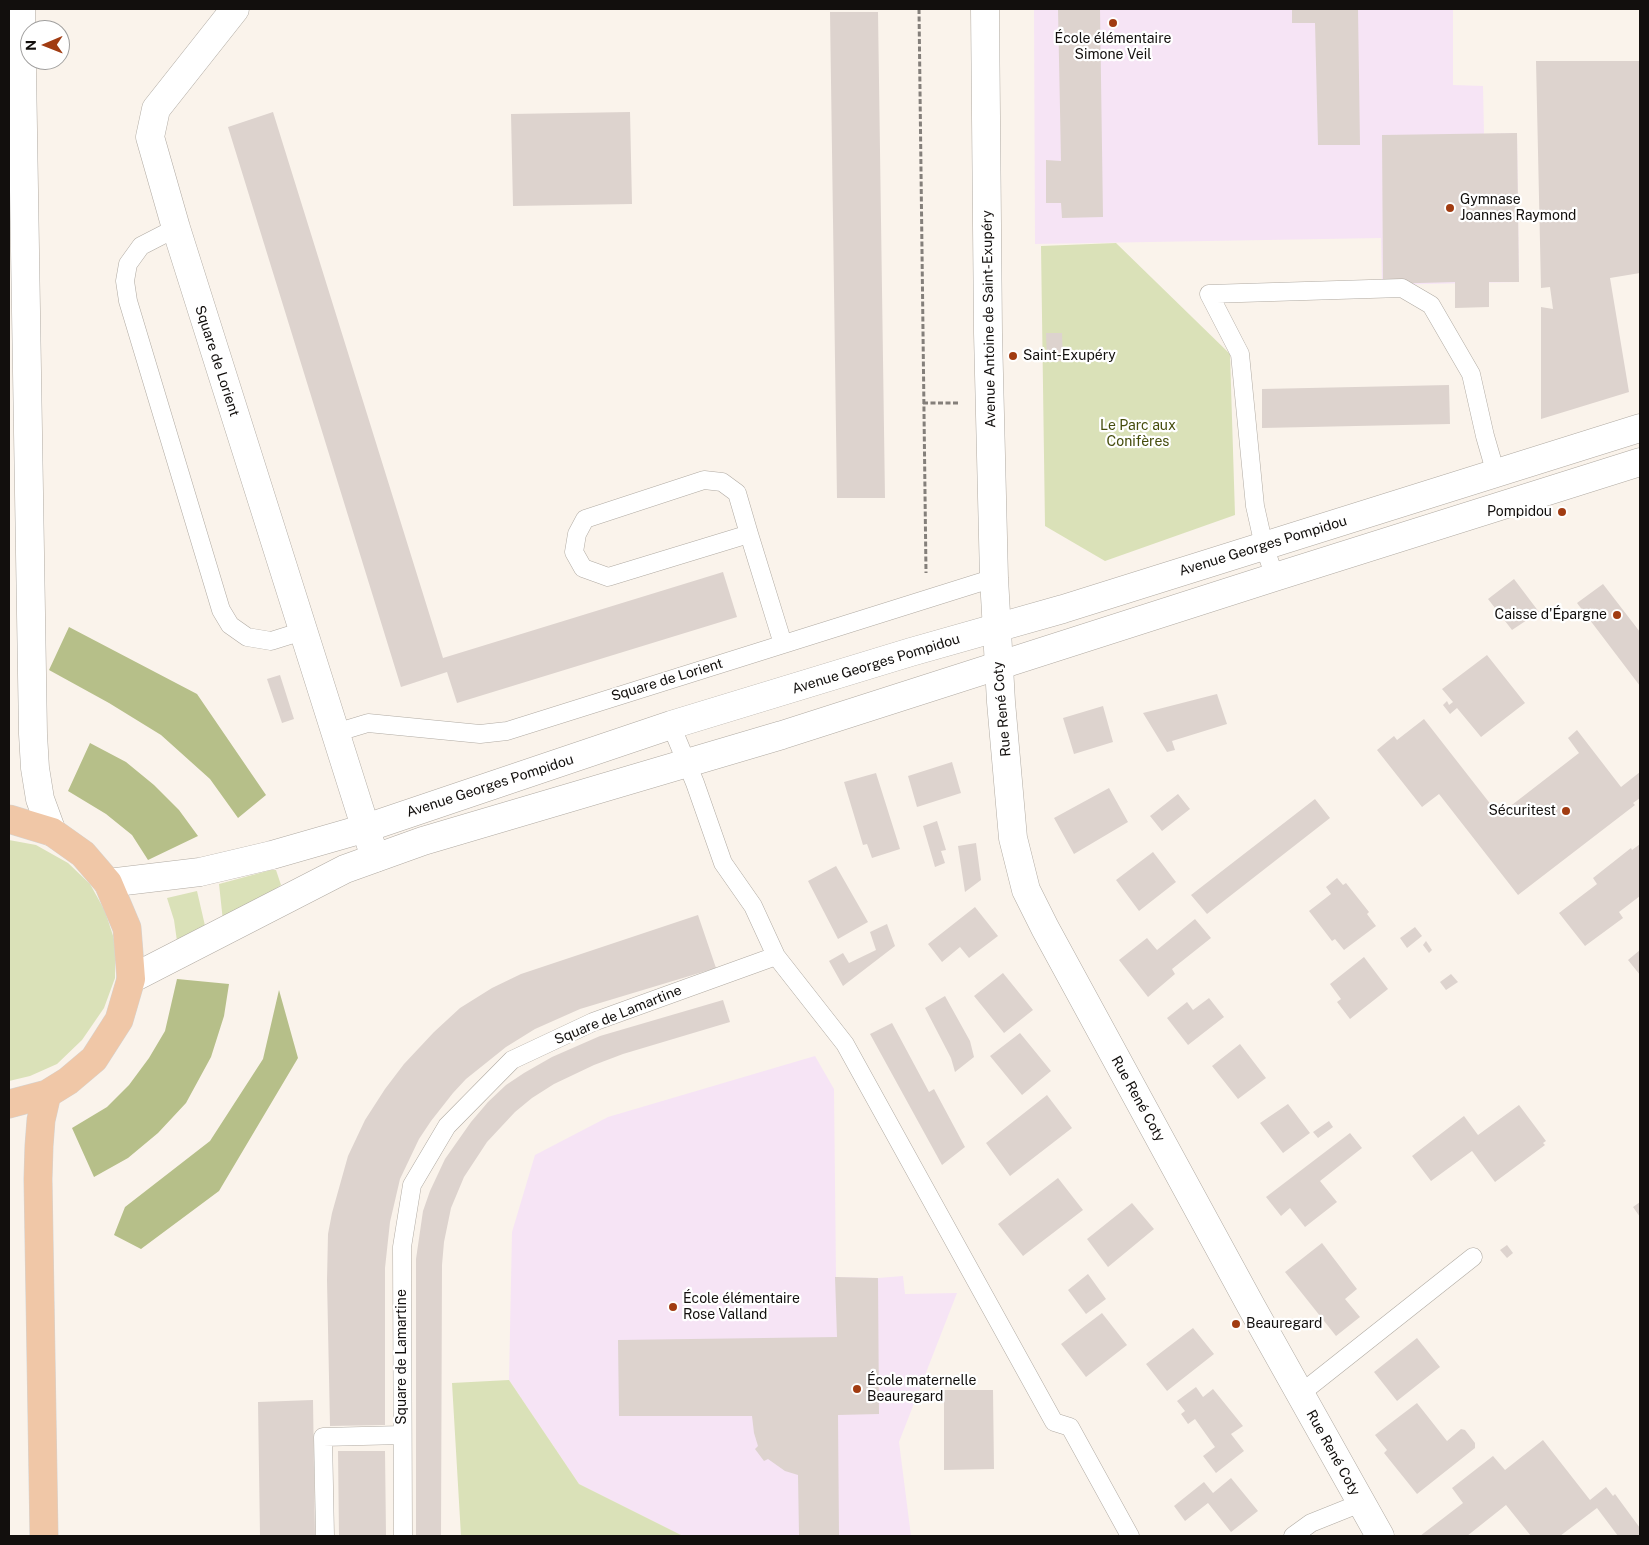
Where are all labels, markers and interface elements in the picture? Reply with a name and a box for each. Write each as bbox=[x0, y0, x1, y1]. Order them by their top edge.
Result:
marker: École élémentaire Simone Veil bbox=[1107, 17, 1119, 29]
north arrow bbox=[20, 20, 70, 70]
place label: École élémentaire Simone Veil bbox=[1055, 31, 1171, 64]
text: N bbox=[23, 40, 39, 51]
place label: Gymnase Joannes Raymond bbox=[1460, 192, 1576, 224]
marker: Gymnase Joannes Raymond bbox=[1444, 202, 1456, 214]
street label: Avenue Antoine de Saint-Exupéry bbox=[979, 210, 999, 428]
street label: Square de Lorient bbox=[191, 303, 243, 419]
place label: Saint-Exupéry bbox=[1023, 348, 1116, 364]
marker: Saint-Exupéry bbox=[1007, 350, 1019, 362]
park label: Le Parc aux Conifères bbox=[1100, 418, 1176, 451]
place label: Pompidou bbox=[1487, 504, 1552, 520]
marker: Pompidou bbox=[1556, 506, 1568, 518]
street label: Avenue Georges Pompidou bbox=[1177, 512, 1349, 580]
place label: Caisse d'Épargne bbox=[1495, 607, 1607, 623]
marker: Caisse d'Épargne bbox=[1611, 609, 1623, 621]
street label: Avenue Georges Pompidou bbox=[790, 630, 962, 698]
street label: Square de Lorient bbox=[609, 655, 725, 705]
street label: Rue René Coty bbox=[989, 661, 1015, 757]
street label: Avenue Georges Pompidou bbox=[404, 751, 576, 821]
place label: Sécuritest bbox=[1488, 803, 1556, 819]
marker: Sécuritest bbox=[1560, 805, 1572, 817]
street label: Square de Lamartine bbox=[552, 982, 684, 1048]
street label: Rue René Coty bbox=[1107, 1053, 1169, 1145]
street label: Square de Lamartine bbox=[394, 1289, 410, 1425]
place label: École élémentaire Rose Valland bbox=[683, 1291, 800, 1324]
marker: École élémentaire Rose Valland bbox=[667, 1301, 679, 1313]
place label: Beauregard bbox=[1246, 1316, 1322, 1332]
marker: Beauregard bbox=[1230, 1318, 1242, 1330]
place label: École maternelle Beauregard bbox=[867, 1373, 976, 1405]
marker: École maternelle Beauregard bbox=[851, 1383, 863, 1395]
street label: Rue René Coty bbox=[1302, 1407, 1364, 1499]

